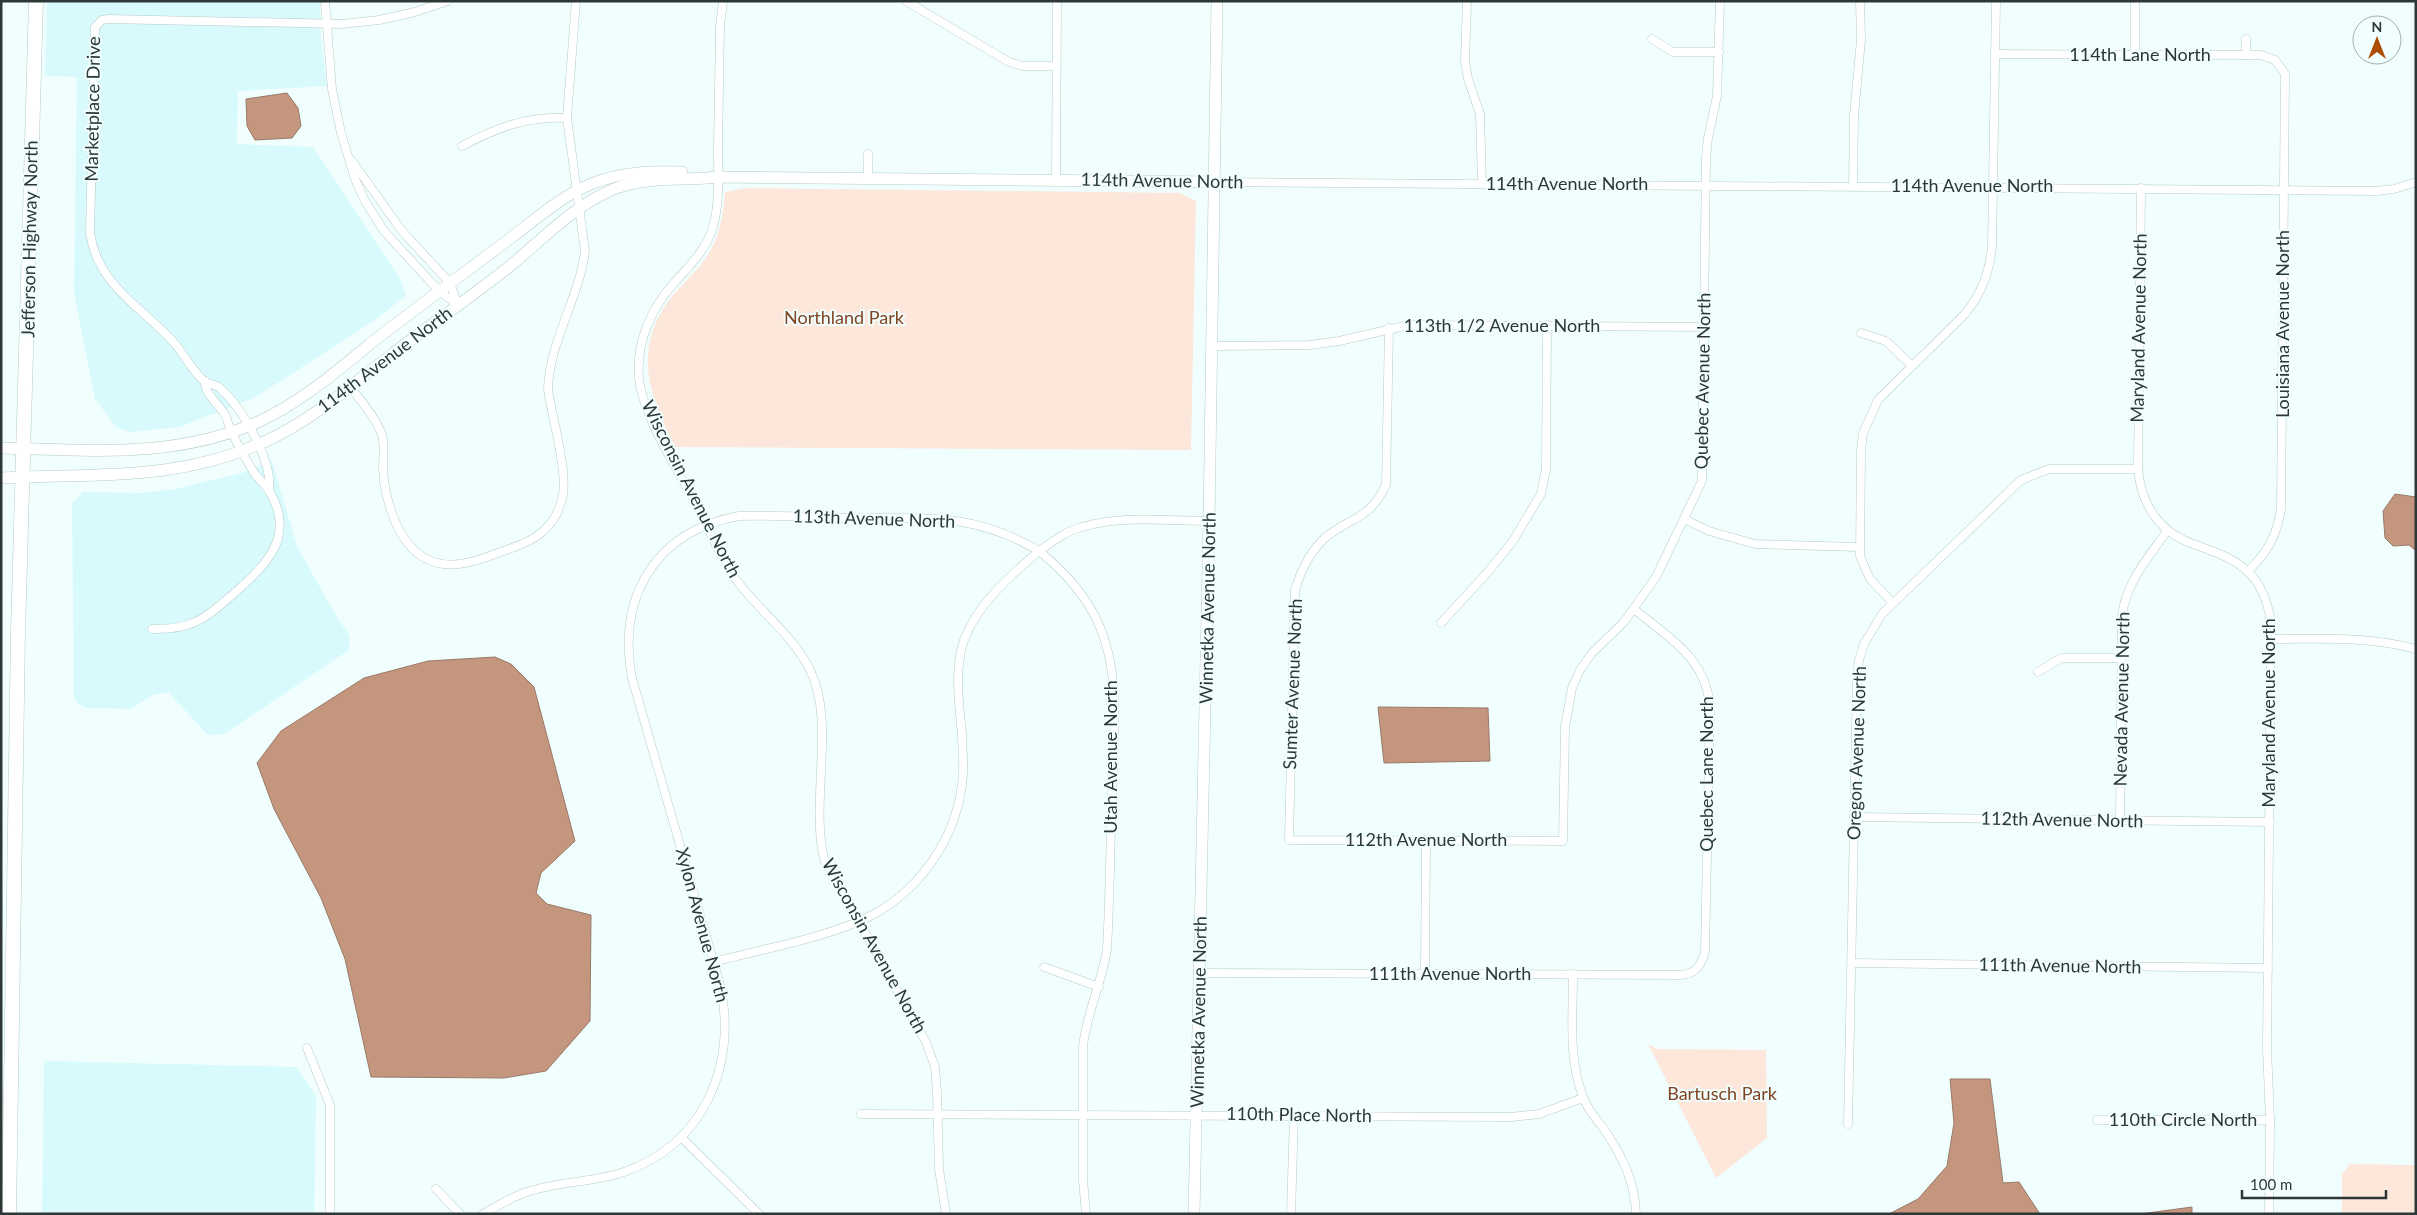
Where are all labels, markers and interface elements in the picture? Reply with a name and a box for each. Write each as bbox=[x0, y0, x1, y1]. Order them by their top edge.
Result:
north arrow bbox=[2352, 15, 2402, 65]
text: N bbox=[2372, 18, 2382, 35]
street label: Marketplace Drive bbox=[80, 36, 104, 182]
street label: 114th Lane North bbox=[2069, 43, 2211, 65]
street label: Jefferson Highway North bbox=[16, 140, 42, 338]
street label: 114th Avenue North bbox=[1080, 168, 1244, 192]
street label: 114th Avenue North bbox=[1486, 172, 1648, 194]
street label: 114th Avenue North bbox=[1891, 174, 2053, 196]
street label: Louisiana Avenue North bbox=[2271, 230, 2293, 418]
street label: Maryland Avenue North bbox=[2125, 233, 2151, 423]
street label: Quebec Avenue North bbox=[1689, 292, 1715, 470]
street label: 114th Avenue North bbox=[313, 301, 456, 417]
park label: Northland Park bbox=[784, 306, 905, 328]
street label: 113th 1/2 Avenue North bbox=[1404, 314, 1600, 336]
street label: Wisconsin Avenue North bbox=[637, 396, 746, 581]
street label: 113th Avenue North bbox=[792, 504, 956, 532]
street label: Winnetka Avenue North bbox=[1194, 512, 1220, 704]
street label: Sumter Avenue North bbox=[1278, 598, 1306, 770]
street label: Nevada Avenue North bbox=[2108, 611, 2134, 787]
street label: Maryland Avenue North bbox=[2257, 618, 2279, 808]
street label: Oregon Avenue North bbox=[1842, 665, 1870, 840]
street label: Utah Avenue North bbox=[1099, 680, 1121, 834]
street label: Quebec Lane North bbox=[1695, 696, 1717, 852]
street label: 112th Avenue North bbox=[1980, 807, 2144, 831]
street label: 112th Avenue North bbox=[1345, 828, 1507, 850]
street label: Xylon Avenue North bbox=[672, 845, 734, 1005]
street label: Wisconsin Avenue North bbox=[818, 854, 932, 1037]
street label: Winnetka Avenue North bbox=[1185, 916, 1211, 1108]
street label: 111th Avenue North bbox=[1978, 953, 2142, 977]
street label: 111th Avenue North bbox=[1369, 962, 1531, 984]
park label: Bartusch Park bbox=[1667, 1082, 1778, 1104]
street label: 110th Place North bbox=[1226, 1102, 1372, 1126]
street label: 110th Circle North bbox=[2109, 1108, 2257, 1130]
scale bar bbox=[2242, 1168, 2386, 1200]
text: 100 m bbox=[2250, 1175, 2292, 1193]

